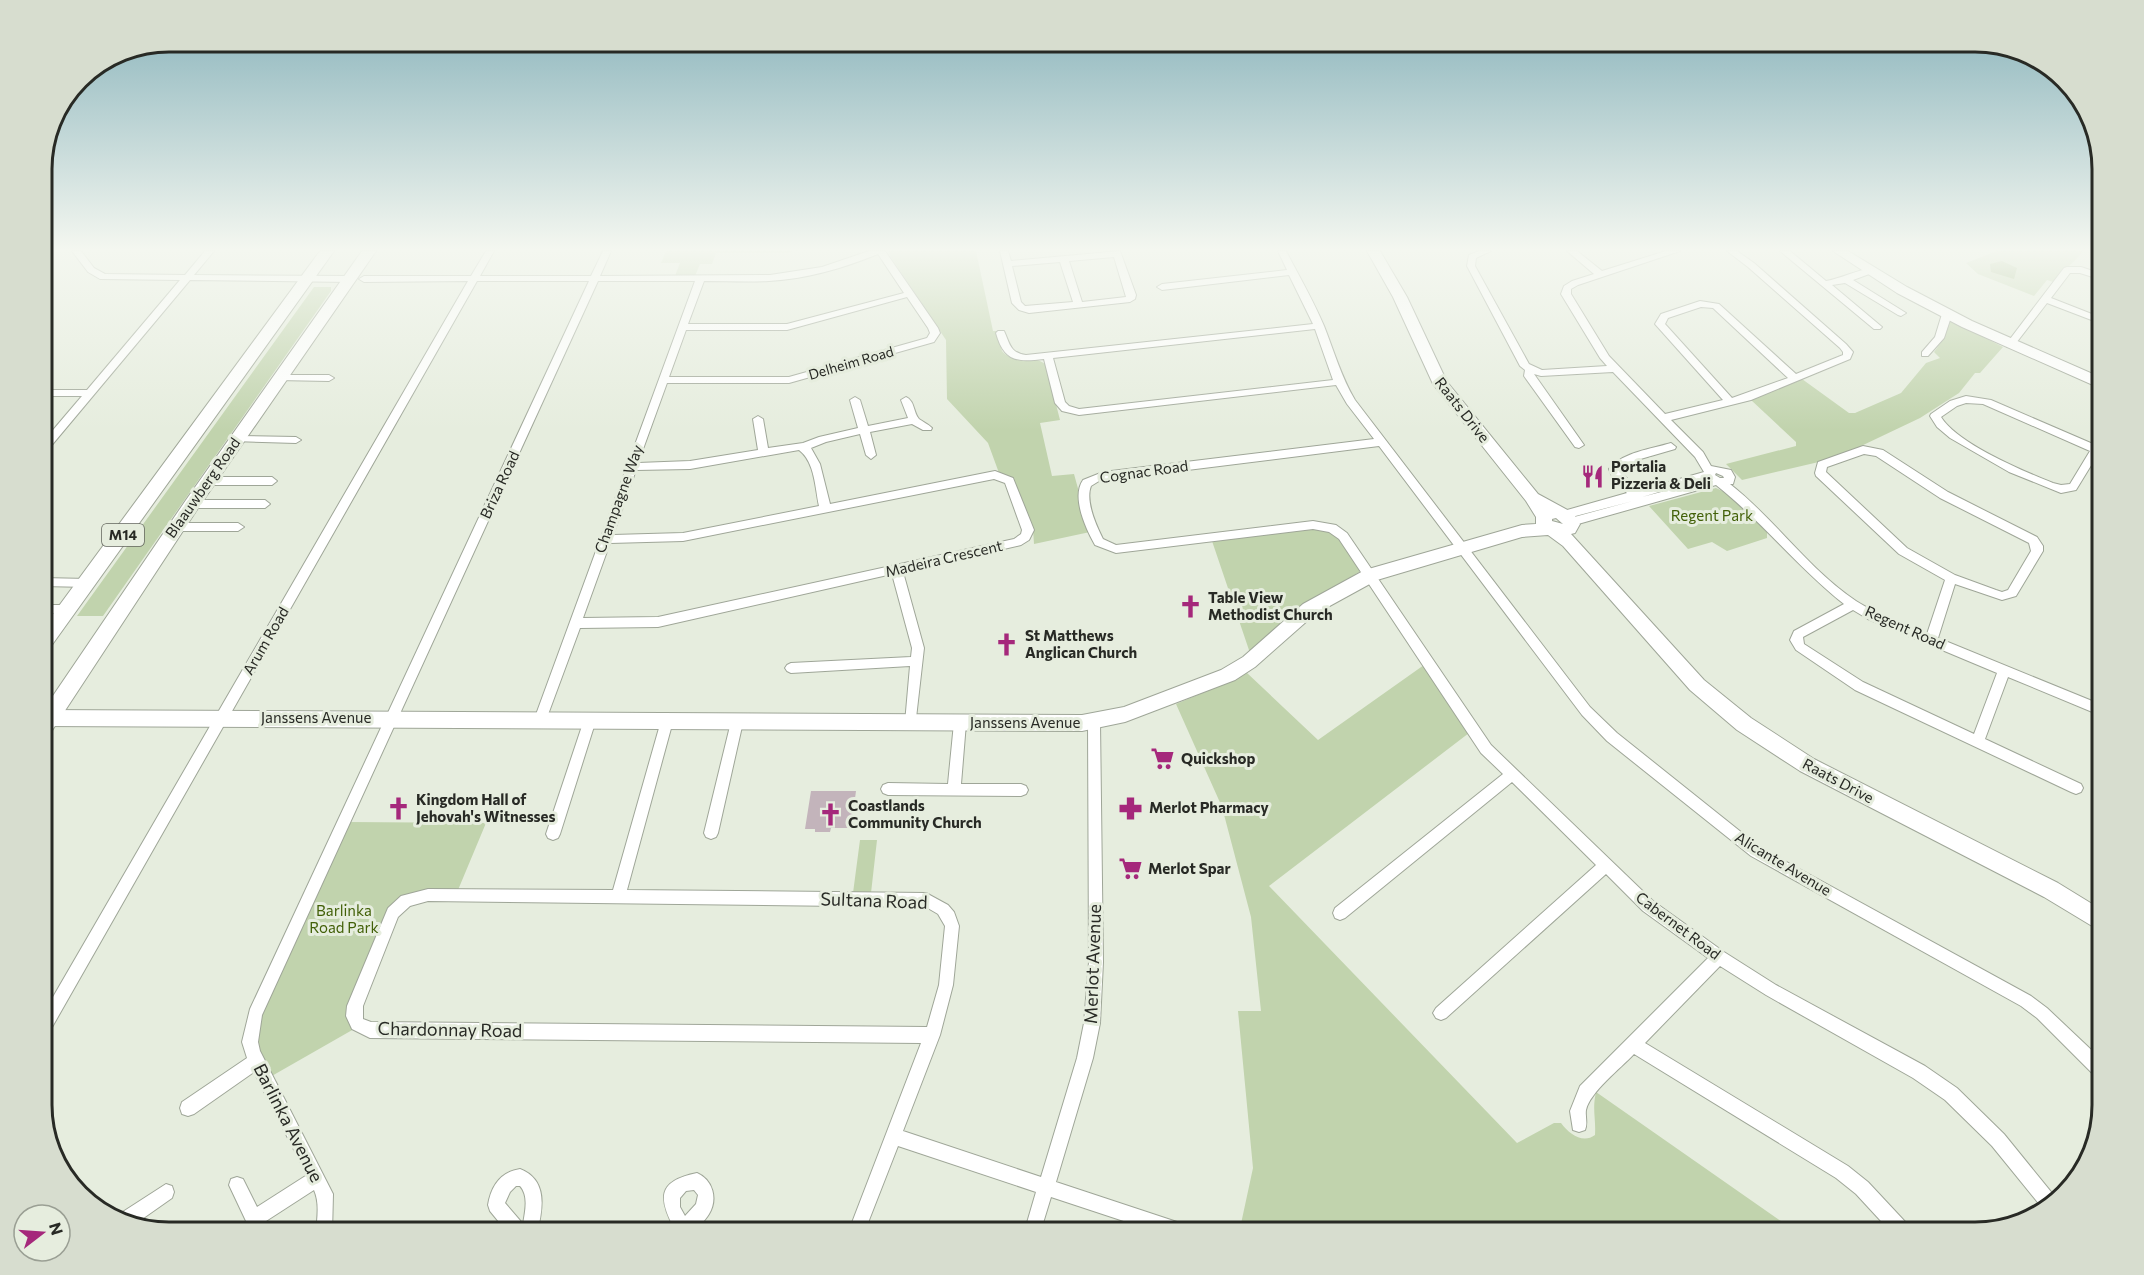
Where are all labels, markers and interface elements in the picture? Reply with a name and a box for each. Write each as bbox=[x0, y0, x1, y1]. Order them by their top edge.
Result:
street label: Delheim Road bbox=[806, 342, 895, 383]
street label: Raats Drive bbox=[1432, 373, 1494, 446]
street label: Blaauwberg Road bbox=[161, 434, 244, 541]
street label: Champagne Way bbox=[590, 442, 646, 555]
street label: Briza Road bbox=[476, 448, 523, 521]
street label: Cognac Road bbox=[1098, 456, 1189, 486]
place label: Portalia Pizzeria & Deli bbox=[1611, 457, 1711, 492]
restaurant icon: Portalia Pizzeria & Deli bbox=[1580, 463, 1606, 489]
park label: Regent Park bbox=[1671, 506, 1753, 524]
road number: M14 bbox=[102, 524, 144, 546]
street label: Madeira Crescent bbox=[883, 536, 1004, 580]
place label: Table View Methodist Church bbox=[1208, 588, 1333, 623]
church icon: Table View Methodist Church bbox=[1177, 594, 1203, 620]
street label: Regent Road bbox=[1862, 601, 1948, 653]
street label: Arum Road bbox=[238, 603, 292, 678]
place label: St Matthews Anglican Church bbox=[1025, 626, 1137, 661]
church icon: St Matthews Anglican Church bbox=[994, 632, 1020, 658]
street label: Janssens Avenue bbox=[261, 708, 371, 726]
street label: Janssens Avenue bbox=[970, 713, 1080, 731]
supermarket icon: Quickshop bbox=[1150, 746, 1176, 772]
place label: Quickshop bbox=[1181, 749, 1255, 767]
street label: Raats Drive bbox=[1800, 754, 1877, 806]
place label: Kingdom Hall of Jehovah's Witnesses bbox=[416, 790, 555, 825]
pharmacy icon: Merlot Pharmacy bbox=[1118, 795, 1144, 821]
church icon: Kingdom Hall of Jehovah's Witnesses bbox=[385, 796, 411, 822]
place label: Coastlands Community Church bbox=[848, 796, 982, 831]
place label: Merlot Pharmacy bbox=[1149, 798, 1269, 816]
church icon: Coastlands Community Church bbox=[817, 802, 843, 828]
street label: Alicante Avenue bbox=[1732, 827, 1835, 899]
supermarket icon: Merlot Spar bbox=[1117, 856, 1143, 882]
place label: Merlot Spar bbox=[1148, 859, 1231, 877]
street label: Sultana Road bbox=[820, 887, 928, 913]
street label: Cabernet Road bbox=[1633, 888, 1724, 963]
park label: Barlinka Road Park bbox=[309, 901, 379, 936]
street label: Merlot Avenue bbox=[1079, 904, 1105, 1024]
street label: Chardonnay Road bbox=[377, 1017, 523, 1041]
street label: Barlinka Avenue bbox=[249, 1059, 328, 1186]
north arrow bbox=[12, 1203, 72, 1263]
text: N bbox=[46, 1220, 68, 1237]

